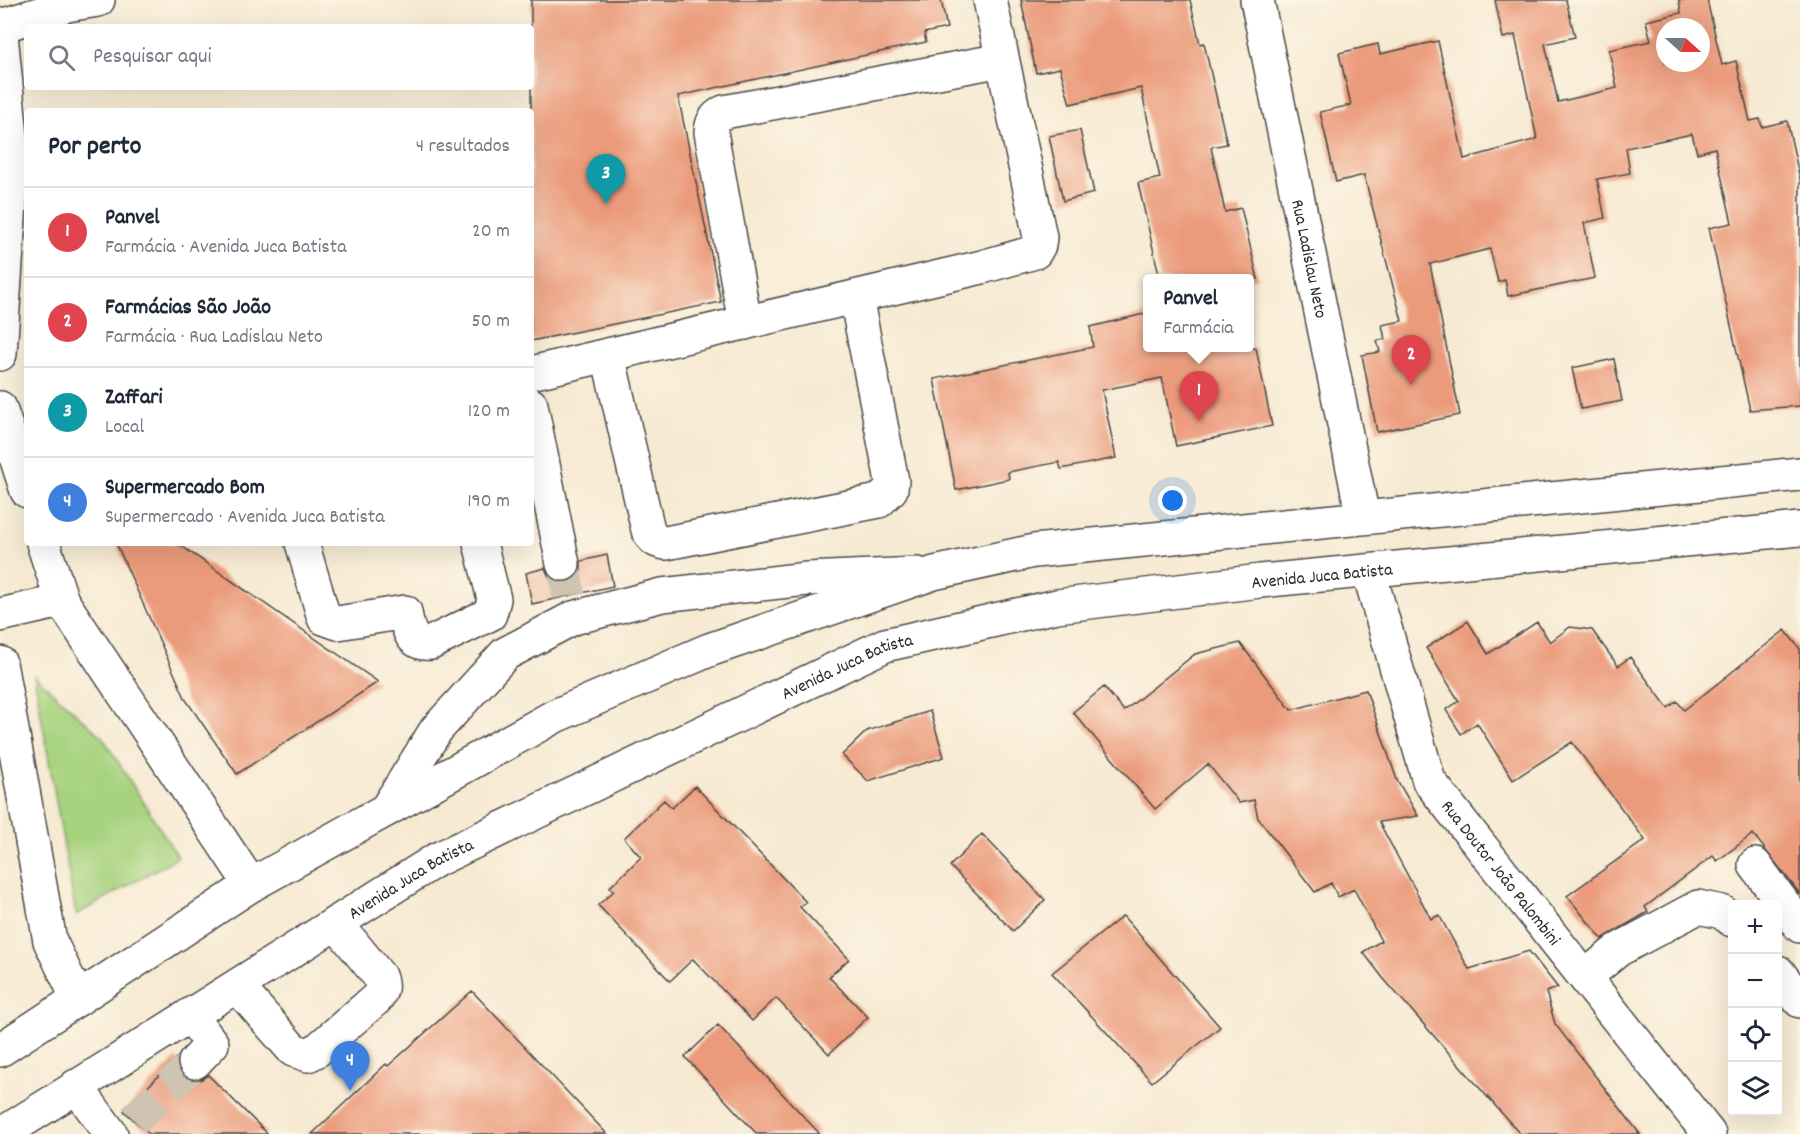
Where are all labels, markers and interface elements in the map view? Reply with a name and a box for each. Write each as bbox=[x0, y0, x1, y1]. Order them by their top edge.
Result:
north arrow bbox=[1656, 18, 1710, 72]
search box bbox=[24, 24, 534, 90]
icon: search bbox=[45, 41, 78, 74]
text: Pesquisar aqui bbox=[93, 42, 212, 73]
text: Por perto bbox=[48, 129, 141, 166]
text: 4 resultados bbox=[416, 133, 510, 161]
pin: 3 bbox=[586, 154, 626, 204]
street label: Rua Ladislau Neto bbox=[1283, 198, 1332, 321]
text: Panvel bbox=[105, 203, 160, 234]
text: 1 bbox=[65, 218, 70, 246]
text: 20 m bbox=[472, 218, 510, 246]
text: Farmácia · Avenida Juca Batista bbox=[105, 234, 347, 262]
popup bbox=[1143, 274, 1254, 352]
text: Panvel bbox=[1163, 284, 1218, 315]
text: Farmácias São João bbox=[105, 293, 271, 324]
text: 2 bbox=[63, 308, 72, 336]
text: 50 m bbox=[472, 308, 510, 336]
text: Farmácia bbox=[1163, 315, 1234, 343]
text: Farmácia · Rua Ladislau Neto bbox=[105, 324, 323, 352]
pin: 2 bbox=[1392, 336, 1430, 385]
pin: 1 bbox=[1180, 372, 1218, 421]
text: Zaffari bbox=[105, 383, 162, 414]
text: 3 bbox=[63, 398, 72, 426]
text: 120 m bbox=[468, 398, 510, 426]
text: Local bbox=[105, 414, 144, 442]
text: Supermercado Bom bbox=[105, 473, 265, 504]
your location bbox=[1158, 486, 1187, 515]
text: 4 bbox=[63, 488, 72, 516]
text: 190 m bbox=[467, 488, 510, 516]
text: Supermercado · Avenida Juca Batista bbox=[105, 504, 385, 532]
street label: Avenida Juca Batista bbox=[1250, 558, 1394, 597]
street label: Avenida Juca Batista bbox=[778, 629, 916, 708]
street label: Rua Doutor João Palombini bbox=[1434, 796, 1565, 952]
street label: Avenida Juca Batista bbox=[344, 834, 479, 927]
map controls bbox=[1728, 900, 1782, 1116]
button: + bbox=[1728, 900, 1782, 954]
button: − bbox=[1728, 954, 1782, 1008]
button: locate bbox=[1728, 1008, 1782, 1062]
pin: 4 bbox=[330, 1042, 370, 1091]
button: layers bbox=[1728, 1062, 1782, 1116]

